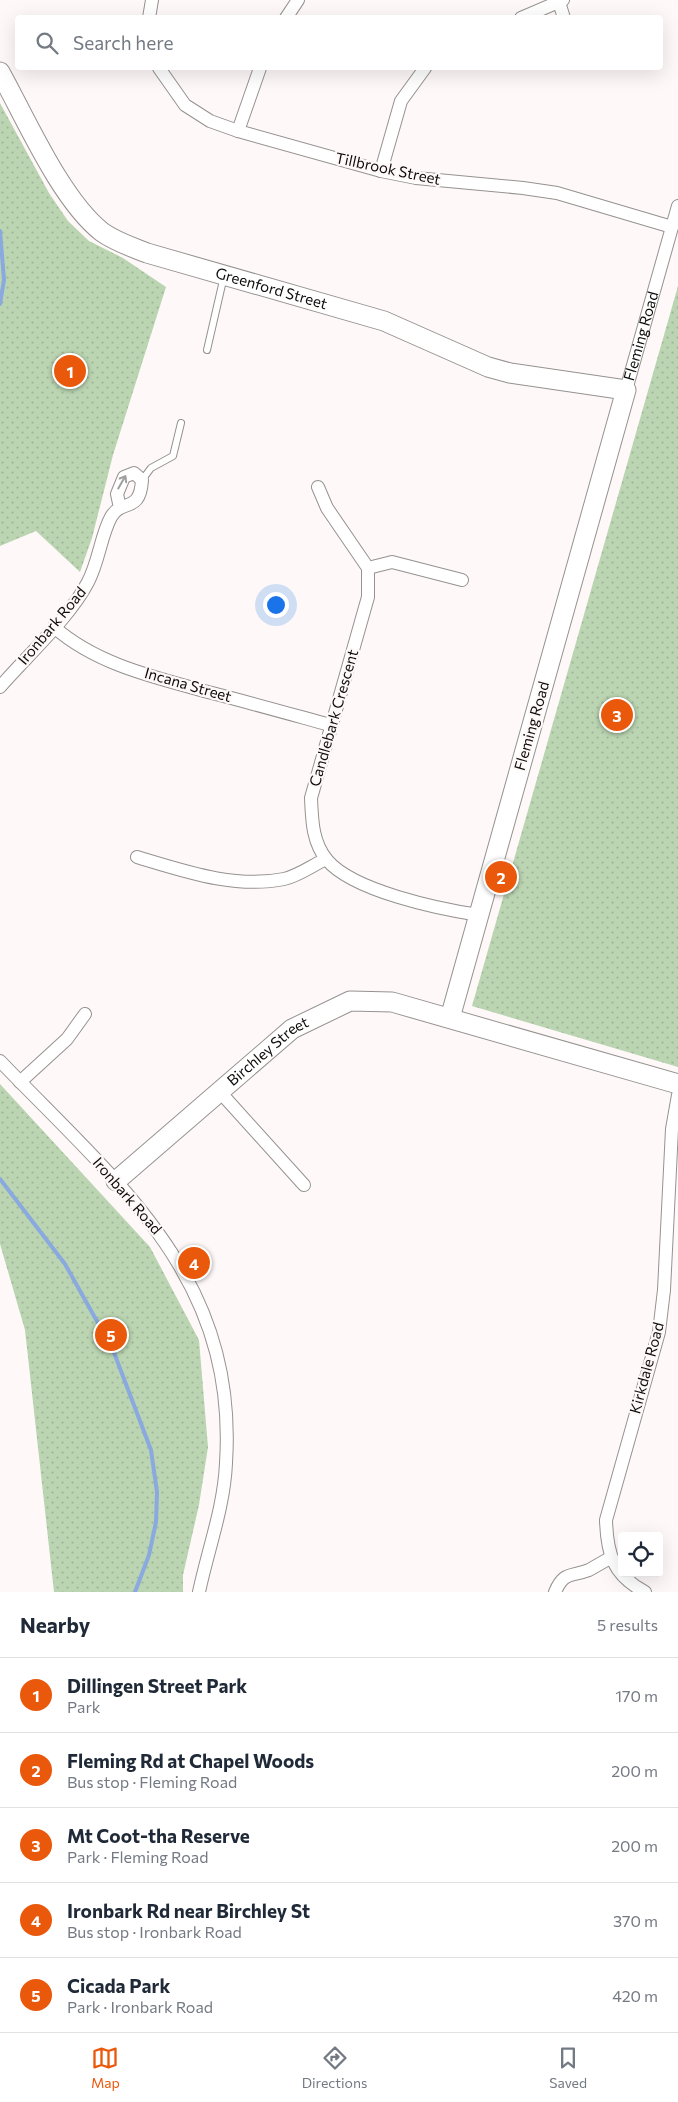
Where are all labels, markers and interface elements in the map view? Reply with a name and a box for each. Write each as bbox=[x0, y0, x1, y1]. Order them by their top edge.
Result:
search box bbox=[15, 15, 663, 70]
icon: search bbox=[33, 29, 61, 57]
text: Search here bbox=[73, 31, 173, 54]
street label: Tillbrook Street bbox=[334, 148, 442, 188]
street label: Greenford Street bbox=[214, 263, 330, 312]
street label: Fleming Road bbox=[619, 289, 661, 383]
pin: 1 bbox=[54, 352, 86, 390]
one-way arrow bbox=[117, 475, 128, 489]
street label: Ironbark Road bbox=[13, 583, 89, 668]
your location bbox=[263, 592, 289, 618]
street label: Candlebark Crescent bbox=[305, 647, 361, 788]
street label: Incana Street bbox=[143, 663, 234, 705]
street label: Fleming Road bbox=[510, 679, 552, 772]
pin: 3 bbox=[601, 696, 633, 734]
pin: 2 bbox=[485, 858, 517, 896]
street label: Birchley Street bbox=[223, 1012, 311, 1089]
street label: Ironbark Road bbox=[89, 1153, 166, 1238]
pin: 4 bbox=[178, 1244, 210, 1282]
pin: 5 bbox=[95, 1316, 127, 1354]
street label: Kirkdale Road bbox=[625, 1320, 667, 1415]
map controls bbox=[618, 1532, 663, 1577]
button: locate bbox=[618, 1532, 663, 1577]
text: Nearby bbox=[20, 1612, 90, 1637]
text: 5 results bbox=[597, 1615, 658, 1634]
text: Dillingen Street Park bbox=[67, 1674, 247, 1697]
text: 1 bbox=[32, 1686, 40, 1705]
text: 170 m bbox=[615, 1686, 658, 1705]
text: Park bbox=[67, 1697, 100, 1716]
text: Fleming Rd at Chapel Woods bbox=[67, 1749, 314, 1772]
text: 2 bbox=[31, 1761, 41, 1780]
text: 200 m bbox=[611, 1761, 658, 1780]
text: Bus stop · Fleming Road bbox=[67, 1772, 237, 1791]
text: Mt Coot-tha Reserve bbox=[67, 1824, 250, 1847]
text: 3 bbox=[31, 1836, 41, 1855]
text: 200 m bbox=[611, 1836, 658, 1855]
text: Park · Fleming Road bbox=[67, 1847, 208, 1866]
text: Ironbark Rd near Birchley St bbox=[67, 1899, 310, 1922]
text: 4 bbox=[31, 1911, 41, 1930]
text: 370 m bbox=[613, 1911, 658, 1930]
text: Bus stop · Ironbark Road bbox=[67, 1922, 242, 1941]
text: Cicada Park bbox=[67, 1974, 170, 1997]
text: 5 bbox=[31, 1986, 41, 2005]
text: 420 m bbox=[612, 1986, 658, 2005]
text: Park · Ironbark Road bbox=[67, 1997, 213, 2016]
tab: Map bbox=[91, 2044, 120, 2091]
tab: Directions bbox=[302, 2044, 367, 2091]
tab: Saved bbox=[549, 2044, 587, 2091]

